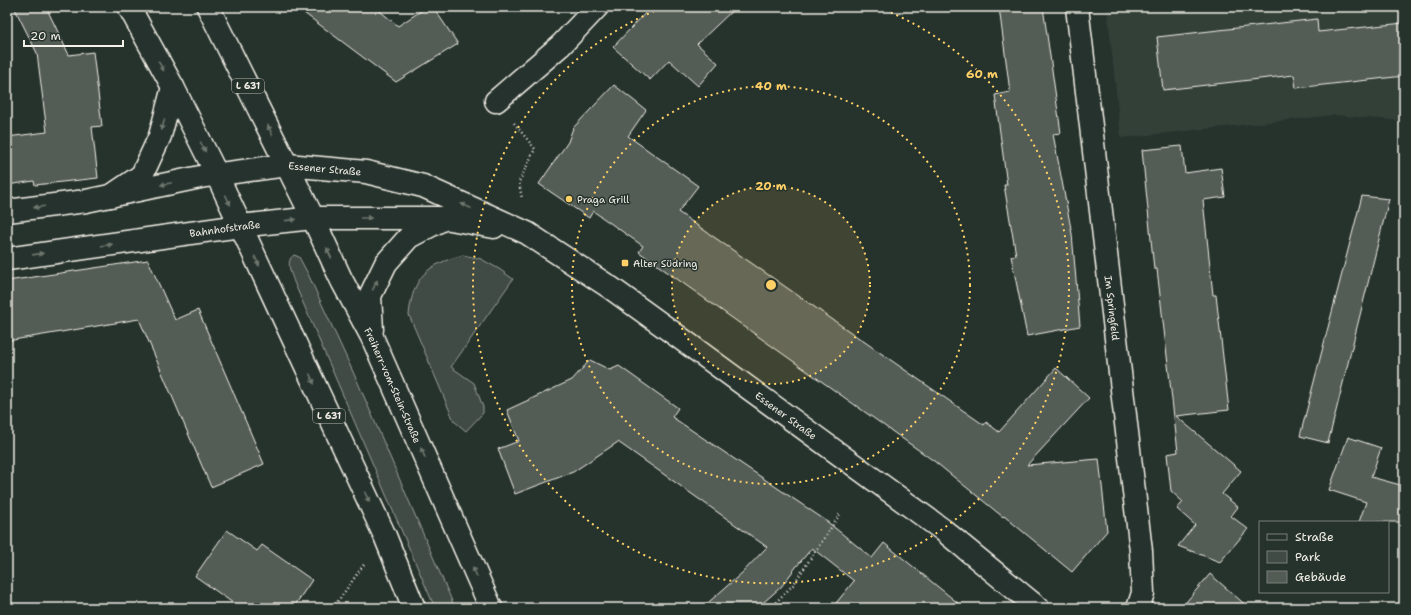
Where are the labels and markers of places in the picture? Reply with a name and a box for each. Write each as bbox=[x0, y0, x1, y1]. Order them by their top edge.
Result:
place label: Praga Grill bbox=[577, 193, 629, 206]
marker: Praga Grill bbox=[564, 194, 574, 204]
place label: Alter Südring bbox=[633, 257, 698, 270]
marker: Alter Südring bbox=[620, 258, 630, 268]
centre of rings bbox=[764, 278, 778, 292]

